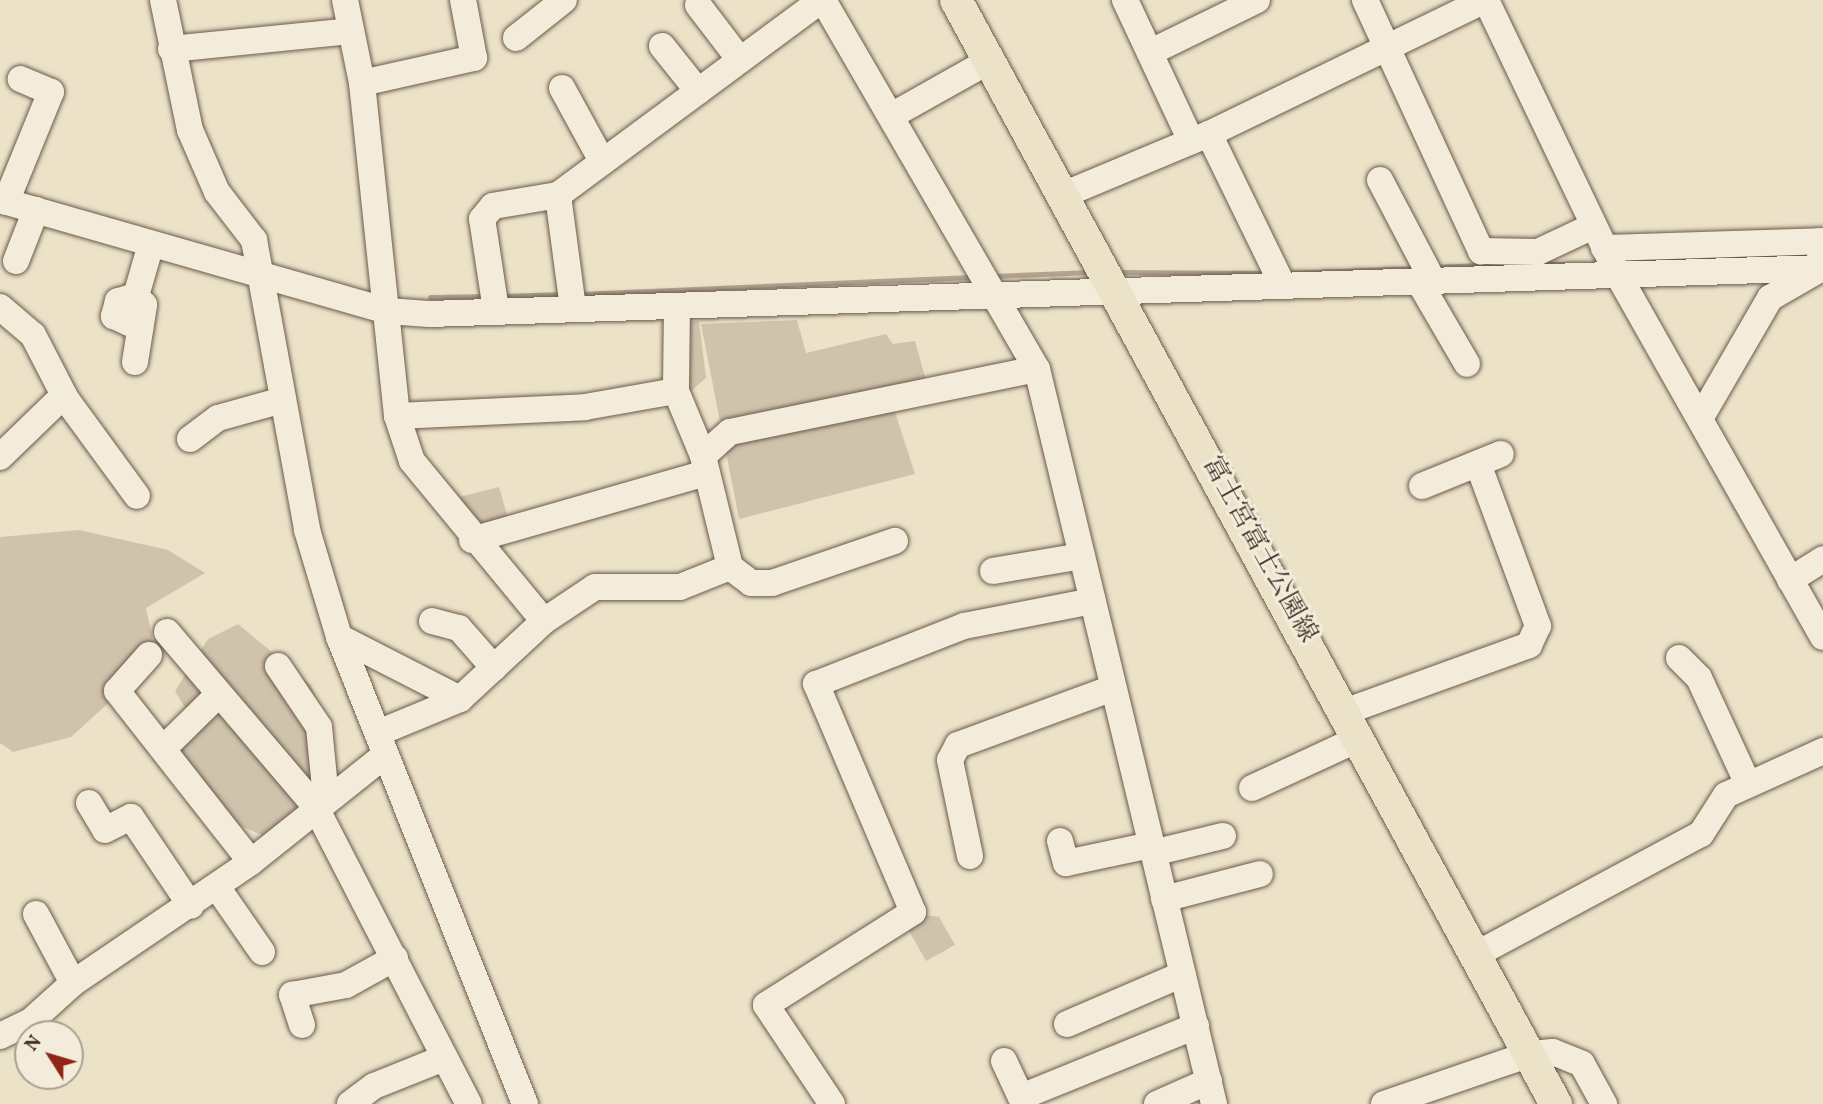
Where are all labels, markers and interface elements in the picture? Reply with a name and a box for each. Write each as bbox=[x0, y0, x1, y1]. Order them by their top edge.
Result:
street label: 富士宮富士公園線 bbox=[1195, 451, 1323, 649]
north arrow bbox=[14, 1020, 84, 1090]
text: N bbox=[19, 1030, 48, 1057]

